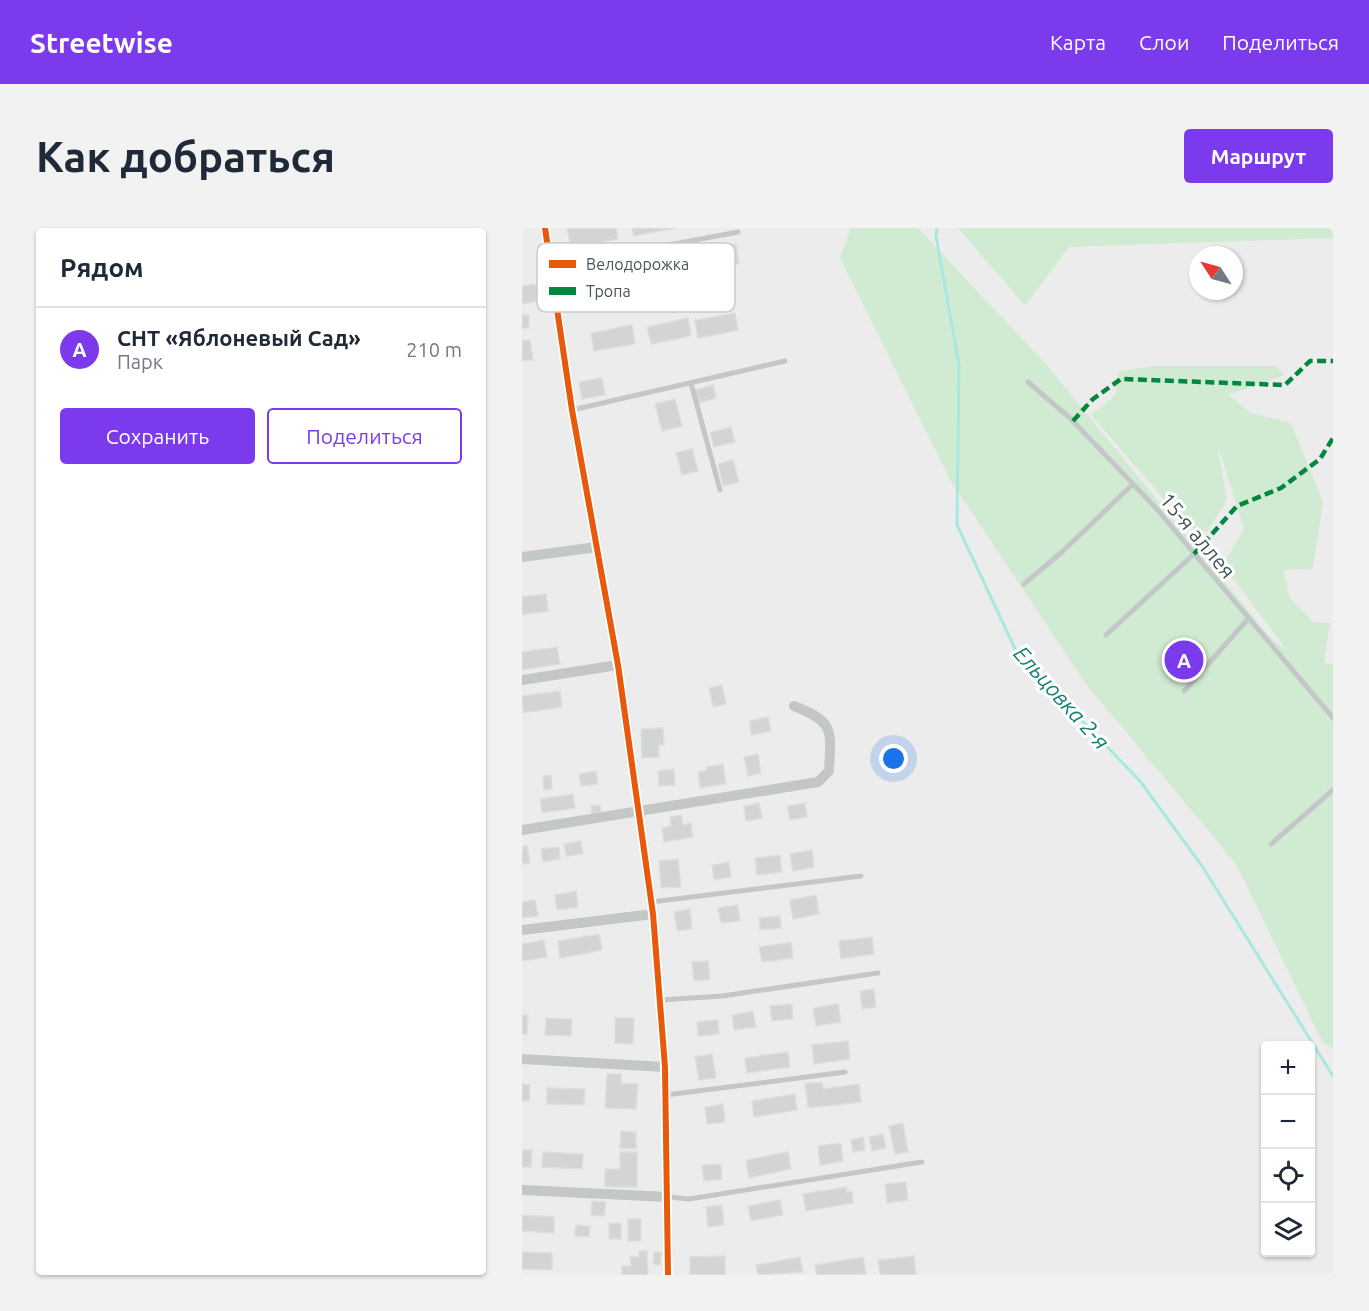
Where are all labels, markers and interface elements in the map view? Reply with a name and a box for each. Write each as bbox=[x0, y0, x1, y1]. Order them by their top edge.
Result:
text: Streetwise bbox=[30, 27, 173, 58]
text: Карта bbox=[1050, 30, 1106, 54]
text: Слои bbox=[1139, 30, 1189, 54]
text: Поделиться bbox=[1222, 30, 1339, 54]
button: Маршрут bbox=[1184, 129, 1333, 183]
text: Как добраться bbox=[36, 133, 335, 180]
legend bbox=[537, 243, 735, 312]
north arrow bbox=[1189, 246, 1243, 300]
text: Рядом bbox=[60, 253, 144, 282]
text: Велодорожка bbox=[586, 255, 689, 273]
text: Тропа bbox=[586, 282, 631, 300]
text: СНТ «Яблоневый Сад» bbox=[117, 325, 361, 350]
text: A bbox=[72, 338, 87, 361]
text: 210 m bbox=[406, 338, 462, 361]
text: Парк bbox=[117, 350, 163, 373]
button: Сохранить bbox=[60, 408, 255, 464]
button: Поделиться bbox=[267, 408, 462, 464]
street label: 15-я аллея bbox=[1155, 487, 1241, 583]
pin: A bbox=[1164, 638, 1204, 682]
water label: Ельцовка 2-я bbox=[1009, 640, 1115, 754]
your location bbox=[879, 744, 908, 773]
map controls bbox=[1261, 1041, 1315, 1257]
button: + bbox=[1261, 1041, 1315, 1095]
button: − bbox=[1261, 1095, 1315, 1149]
button: locate bbox=[1261, 1149, 1315, 1203]
button: layers bbox=[1261, 1203, 1315, 1257]

